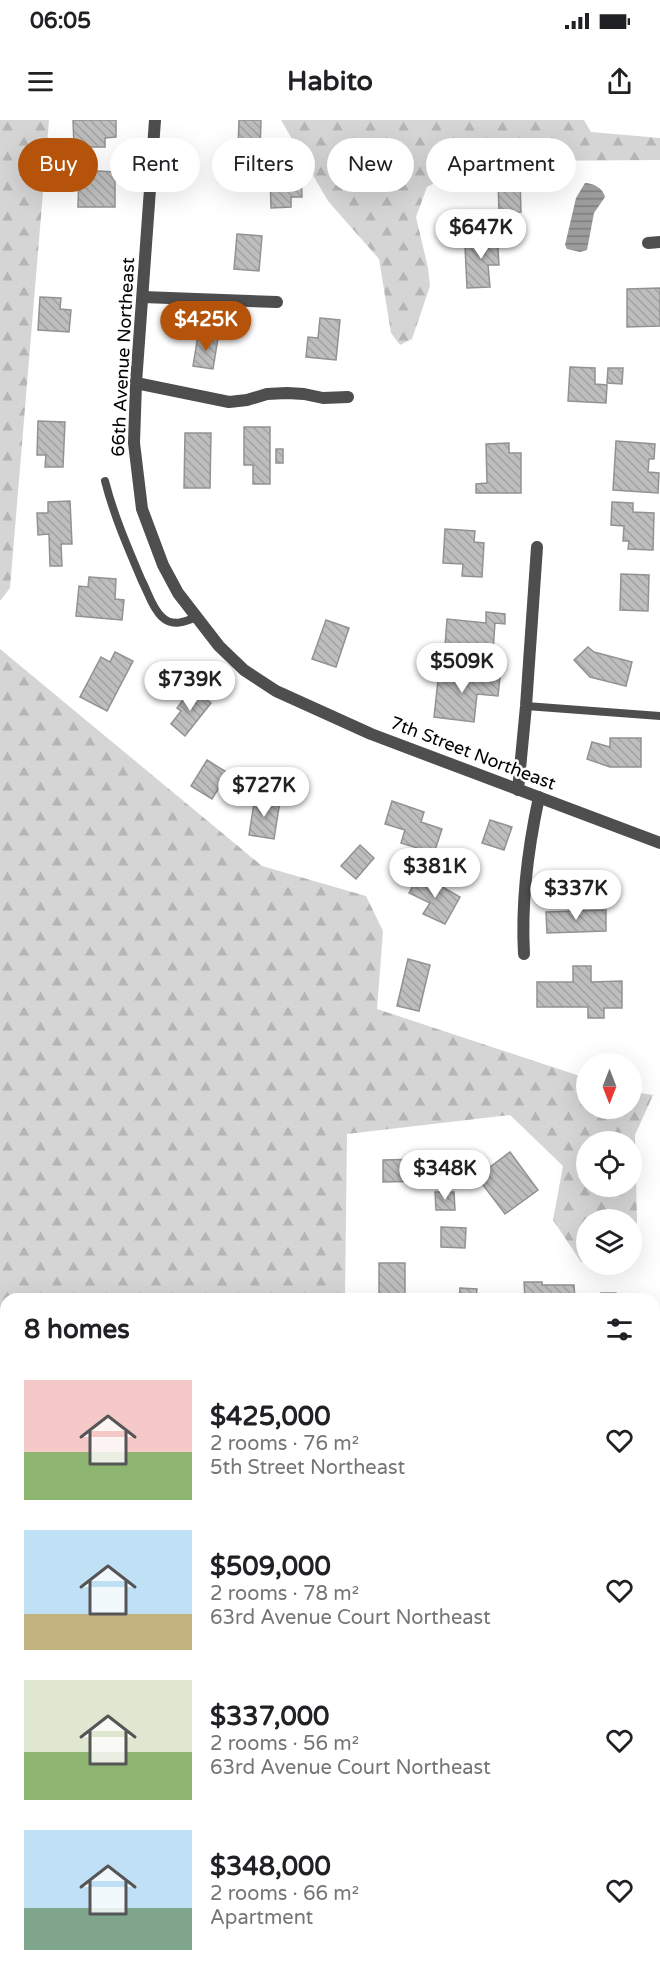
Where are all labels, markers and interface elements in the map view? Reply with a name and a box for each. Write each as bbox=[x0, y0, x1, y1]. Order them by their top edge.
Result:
text: 06:05 bbox=[30, 8, 91, 34]
icon: menu bbox=[24, 65, 57, 98]
text: Habito bbox=[287, 65, 373, 98]
icon: share bbox=[603, 65, 636, 98]
chip: Buy bbox=[18, 138, 98, 192]
chip: Rent bbox=[110, 138, 200, 192]
chip: Filters bbox=[212, 138, 315, 192]
chip: New bbox=[327, 138, 414, 192]
chip: Apartment bbox=[426, 138, 576, 192]
pin: $647K bbox=[439, 209, 523, 260]
text: $647K bbox=[449, 216, 513, 240]
street label: 66th Avenue Northeast bbox=[107, 257, 139, 457]
pin: $425K bbox=[164, 301, 248, 352]
text: $425K bbox=[174, 308, 238, 332]
pin: $509K bbox=[420, 643, 504, 694]
text: $509K bbox=[430, 650, 494, 674]
pin: $739K bbox=[148, 661, 232, 712]
text: $739K bbox=[158, 668, 222, 692]
street label: 7th Street Northeast bbox=[387, 711, 559, 795]
pin: $727K bbox=[222, 767, 306, 818]
text: $727K bbox=[232, 774, 296, 798]
pin: $381K bbox=[393, 848, 477, 899]
text: $381K bbox=[403, 855, 467, 879]
pin: $337K bbox=[534, 870, 618, 921]
text: $337K bbox=[544, 877, 608, 901]
north arrow bbox=[576, 1053, 642, 1119]
map controls bbox=[576, 1053, 642, 1275]
button: locate bbox=[576, 1131, 642, 1197]
pin: $348K bbox=[403, 1150, 487, 1201]
text: $348K bbox=[413, 1157, 477, 1181]
button: layers bbox=[576, 1209, 642, 1275]
icon: filters bbox=[603, 1313, 636, 1346]
text: 8 homes bbox=[24, 1314, 130, 1345]
text: $425,000 bbox=[210, 1401, 330, 1432]
icon: home bbox=[72, 1404, 144, 1476]
icon: heart bbox=[603, 1424, 636, 1457]
text: 2 rooms · 76 m² bbox=[210, 1432, 359, 1456]
text: 5th Street Northeast bbox=[210, 1456, 405, 1480]
text: $509,000 bbox=[210, 1551, 331, 1582]
icon: home bbox=[72, 1554, 144, 1626]
icon: heart bbox=[603, 1574, 636, 1607]
text: 2 rooms · 78 m² bbox=[210, 1582, 359, 1606]
text: 63rd Avenue Court Northeast bbox=[210, 1606, 491, 1630]
text: $337,000 bbox=[210, 1701, 329, 1732]
icon: home bbox=[72, 1704, 144, 1776]
icon: heart bbox=[603, 1724, 636, 1757]
text: 2 rooms · 56 m² bbox=[210, 1732, 359, 1756]
text: 63rd Avenue Court Northeast bbox=[210, 1756, 491, 1780]
text: $348,000 bbox=[210, 1851, 331, 1882]
icon: home bbox=[72, 1854, 144, 1926]
icon: heart bbox=[603, 1874, 636, 1907]
text: 2 rooms · 66 m² bbox=[210, 1882, 359, 1906]
text: Apartment bbox=[210, 1906, 313, 1930]

